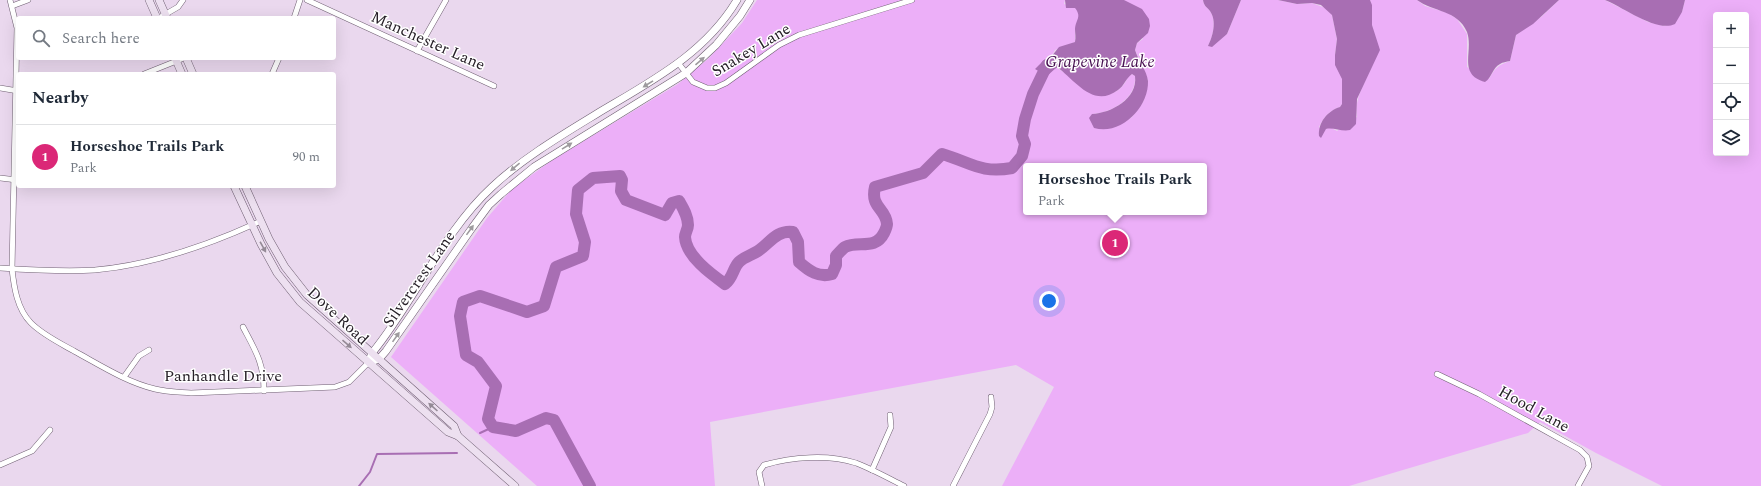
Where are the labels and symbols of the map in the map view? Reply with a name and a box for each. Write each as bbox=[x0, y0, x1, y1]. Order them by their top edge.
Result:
street label: Manchester Lane bbox=[367, 5, 489, 77]
street label: Snakey Lane bbox=[707, 17, 795, 83]
water label: Grapevine Lake bbox=[1045, 49, 1155, 75]
one-way arrow bbox=[695, 56, 705, 65]
one-way arrow bbox=[643, 80, 654, 87]
one-way arrow bbox=[562, 143, 573, 150]
one-way arrow bbox=[509, 163, 520, 172]
one-way arrow bbox=[466, 225, 474, 236]
street label: Silvercrest Lane bbox=[377, 226, 461, 332]
pin: 1 bbox=[1102, 228, 1128, 258]
one-way arrow bbox=[259, 241, 266, 252]
street label: Dove Road bbox=[302, 281, 374, 351]
your location bbox=[1039, 291, 1059, 311]
one-way arrow bbox=[392, 332, 400, 342]
one-way arrow bbox=[342, 340, 352, 349]
street label: Panhandle Drive bbox=[164, 364, 282, 388]
street label: Hood Lane bbox=[1494, 380, 1574, 438]
one-way arrow bbox=[428, 403, 438, 412]

